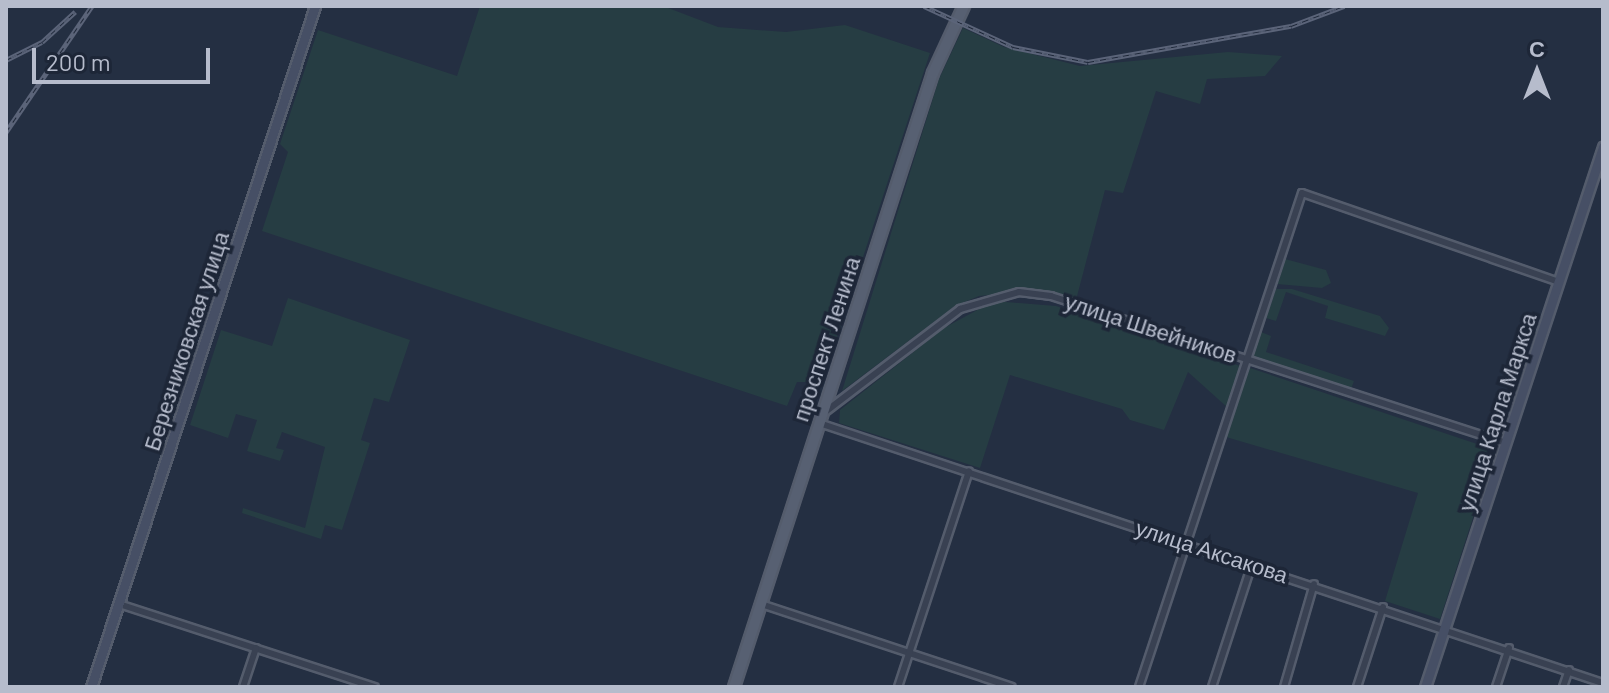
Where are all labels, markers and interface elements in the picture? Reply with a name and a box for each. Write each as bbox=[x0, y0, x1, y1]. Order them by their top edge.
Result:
scale bar bbox=[36, 32, 214, 82]
north arrow bbox=[1497, 32, 1577, 112]
text: С bbox=[1529, 35, 1545, 61]
text: 200 m bbox=[46, 47, 111, 76]
street label: Березниковская улица bbox=[138, 228, 234, 454]
street label: проспект Ленина bbox=[787, 253, 865, 425]
street label: улица Швейников bbox=[1062, 288, 1240, 368]
street label: улица Карла Маркса bbox=[1452, 309, 1542, 515]
street label: улица Аксакова bbox=[1133, 514, 1291, 588]

